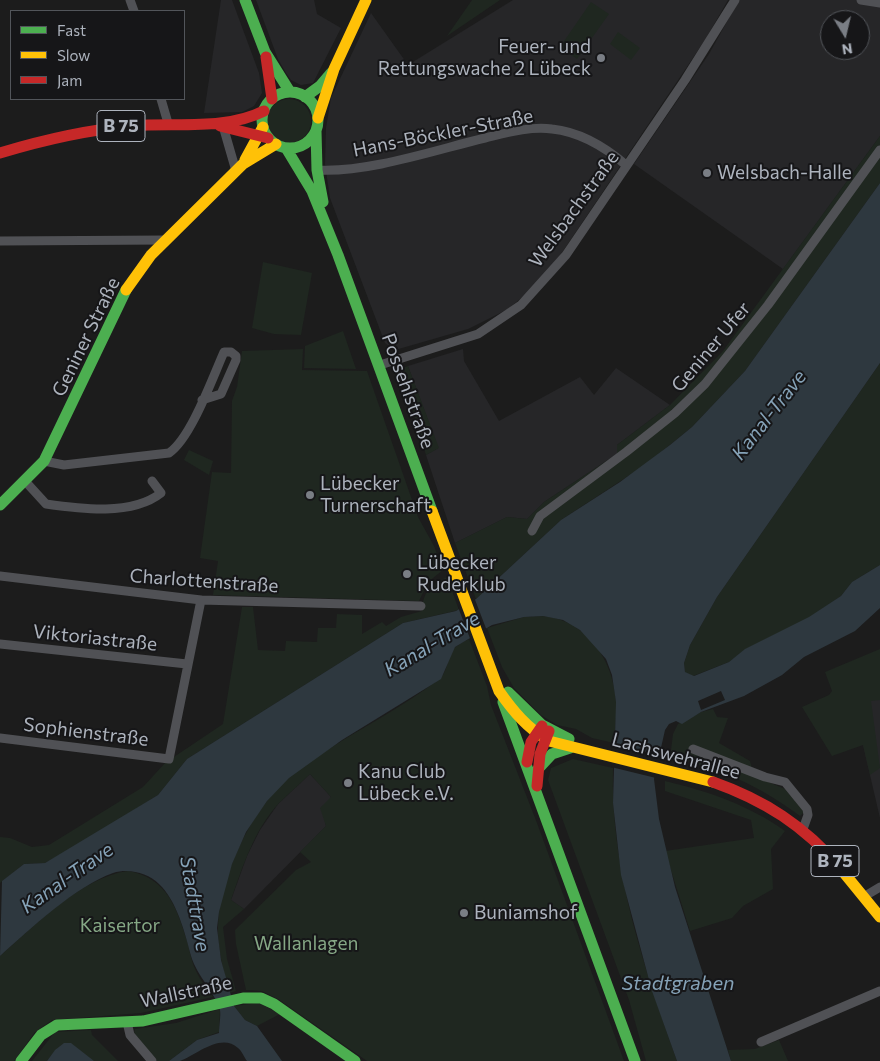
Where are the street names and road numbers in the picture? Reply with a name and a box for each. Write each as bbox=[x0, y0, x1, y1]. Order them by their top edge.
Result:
street label: Hans-Böckler-Straße bbox=[351, 104, 535, 162]
road number: B 75 bbox=[97, 110, 145, 142]
street label: Welsbachstraße bbox=[524, 146, 624, 272]
street label: Geniner Straße bbox=[47, 274, 125, 400]
street label: Geniner Ufer bbox=[667, 297, 755, 397]
street label: Possehlstraße bbox=[377, 330, 439, 452]
street label: Charlottenstraße bbox=[129, 564, 279, 598]
street label: Viktoriastraße bbox=[32, 620, 158, 656]
street label: Sophienstraße bbox=[22, 713, 150, 751]
street label: Lachswehrallee bbox=[609, 728, 743, 784]
road number: B 75 bbox=[811, 846, 859, 876]
street label: Wallstraße bbox=[138, 971, 234, 1013]

